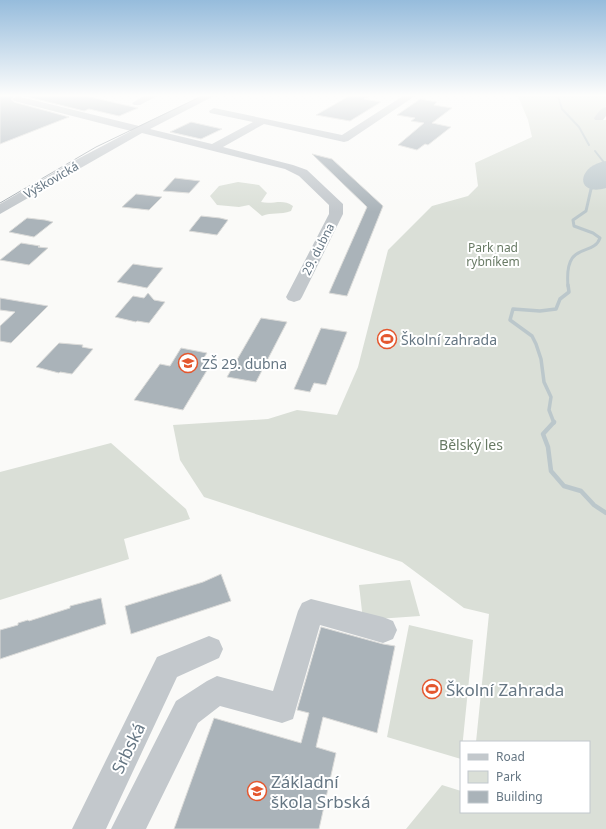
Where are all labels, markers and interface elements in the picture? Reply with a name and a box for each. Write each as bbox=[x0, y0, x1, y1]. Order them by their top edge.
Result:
street label: Výškovická bbox=[21, 157, 81, 203]
street label: 29. dubna bbox=[298, 220, 338, 278]
park label: Park nad rybníkem bbox=[466, 239, 520, 270]
sports icon: Školní zahrada bbox=[376, 328, 398, 350]
place label: Školní zahrada bbox=[401, 330, 497, 349]
school or university icon: ZŠ 29. dubna bbox=[177, 352, 199, 374]
place label: ZŠ 29. dubna bbox=[202, 354, 287, 373]
park label: Bělský les bbox=[439, 435, 503, 454]
sports icon: Školní Zahrada bbox=[421, 678, 443, 700]
place label: Školní Zahrada bbox=[446, 678, 564, 701]
street label: Srbská bbox=[106, 719, 150, 777]
legend bbox=[460, 741, 590, 813]
text: Road bbox=[496, 748, 525, 765]
text: Park bbox=[496, 768, 522, 785]
place label: Základní škola Srbská bbox=[271, 770, 370, 813]
school or university icon: Základní škola Srbská bbox=[246, 780, 268, 802]
text: Building bbox=[496, 788, 543, 805]

